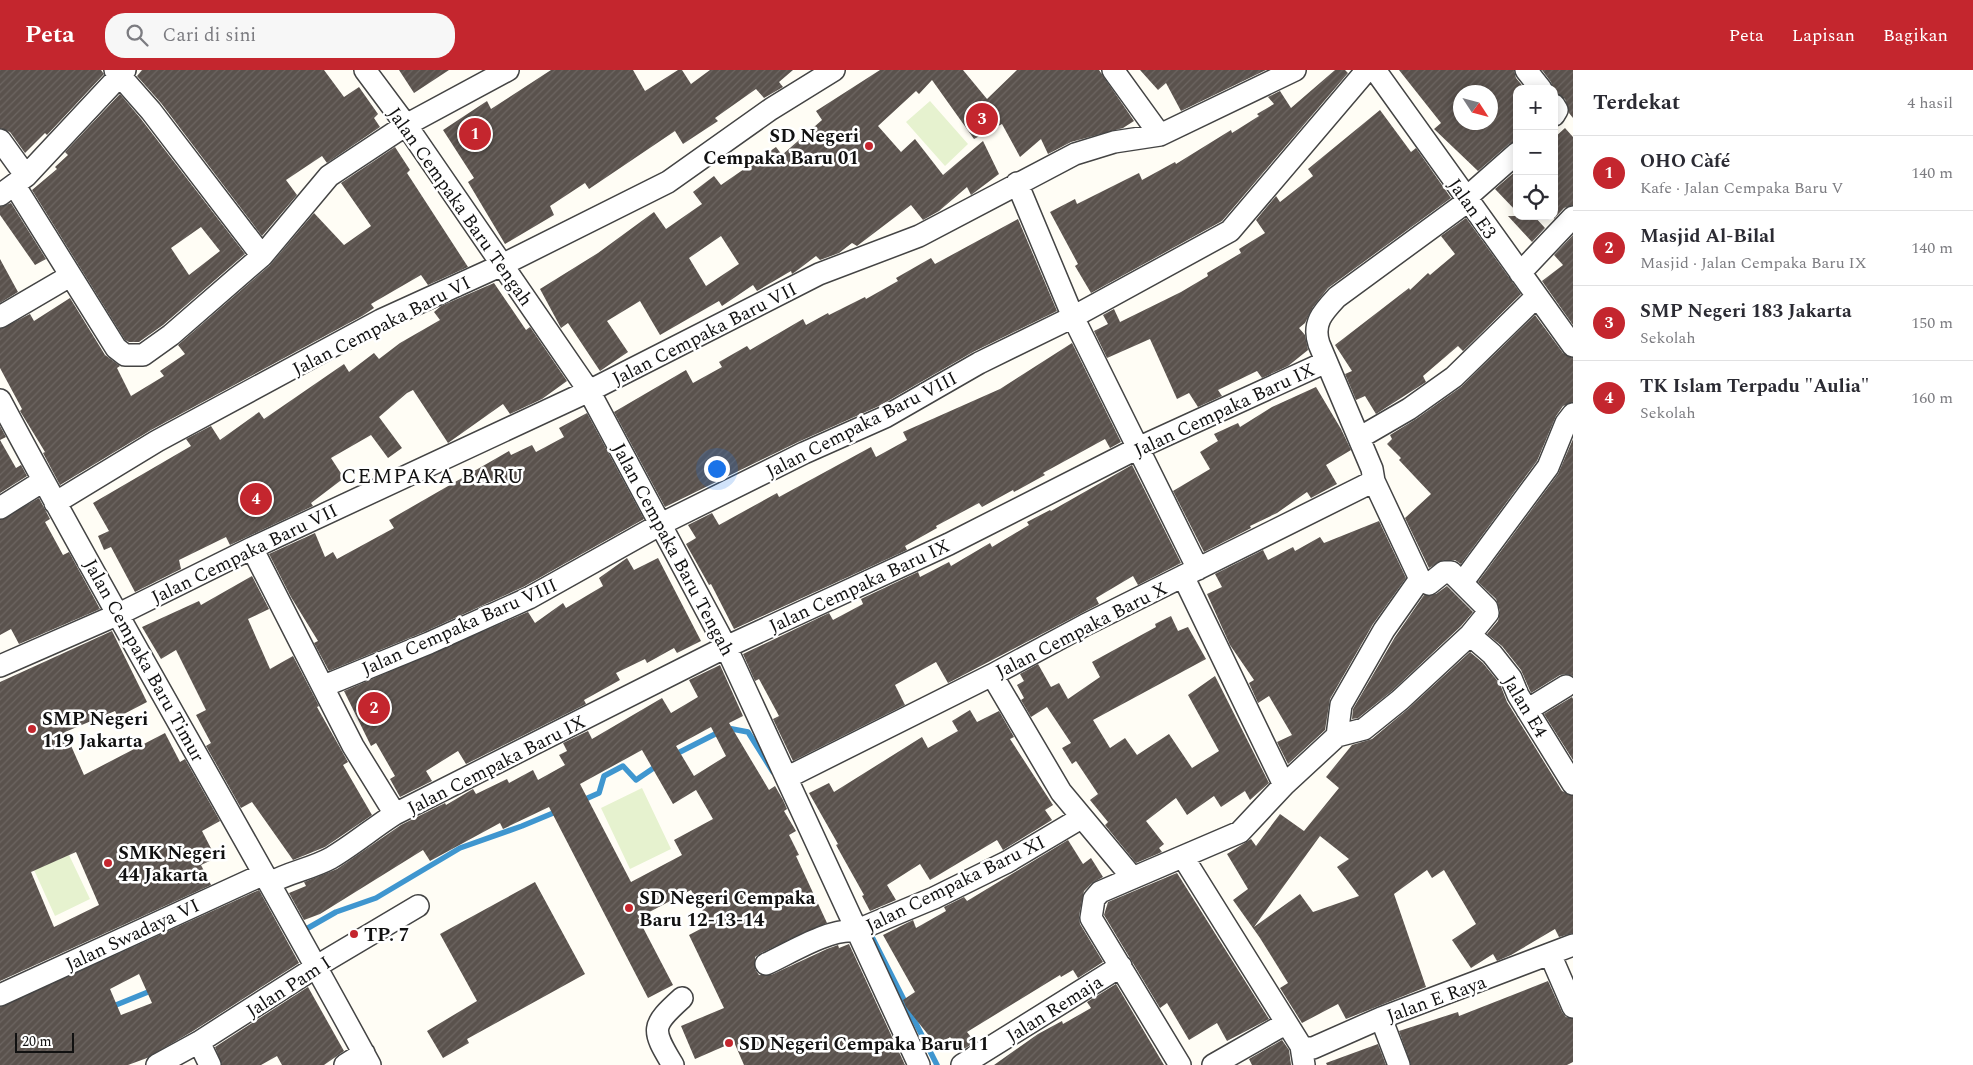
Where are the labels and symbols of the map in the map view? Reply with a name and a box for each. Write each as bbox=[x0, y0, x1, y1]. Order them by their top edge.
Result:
north arrow bbox=[1453, 85, 1498, 130]
pin: 3 bbox=[966, 100, 998, 138]
street label: Jalan Cempaka Baru Tengah bbox=[380, 101, 540, 313]
pin: 1 bbox=[459, 115, 491, 153]
place label: SD Negeri Cempaka Baru 01 bbox=[703, 122, 859, 173]
marker: SD Negeri Cempaka Baru 01 bbox=[863, 140, 875, 152]
street label: Jalan E3 bbox=[1440, 172, 1504, 246]
street label: Jalan Cempaka Baru VI bbox=[287, 269, 476, 384]
street label: Jalan Cempaka Baru VII bbox=[607, 275, 802, 394]
street label: Jalan Cempaka Baru IX bbox=[1129, 356, 1320, 465]
street label: Jalan Cempaka Baru VIII bbox=[761, 364, 962, 486]
street label: Jalan Cempaka Baru Tengah bbox=[604, 438, 741, 661]
your location bbox=[704, 456, 730, 482]
district label: CEMPAKA BARU bbox=[341, 461, 525, 493]
pin: 4 bbox=[240, 480, 272, 518]
street label: Jalan Cempaka Baru VII bbox=[147, 497, 343, 612]
street label: Jalan Cempaka Baru IX bbox=[764, 532, 955, 641]
street label: Jalan Cempaka Baru Timur bbox=[76, 554, 212, 768]
street label: Jalan Cempaka Baru VIII bbox=[357, 571, 562, 684]
street label: Jalan Cempaka Baru X bbox=[991, 574, 1173, 686]
street label: Jalan E4 bbox=[1495, 670, 1555, 744]
pin: 2 bbox=[358, 689, 390, 727]
place label: SMP Negeri 119 Jakarta bbox=[42, 705, 148, 756]
street label: Jalan Cempaka Baru IX bbox=[402, 708, 591, 823]
marker: SMP Negeri 119 Jakarta bbox=[26, 723, 38, 735]
street label: Jalan Cempaka Baru XI bbox=[861, 828, 1050, 940]
place label: SMK Negeri 44 Jakarta bbox=[118, 839, 226, 890]
marker: SMK Negeri 44 Jakarta bbox=[102, 857, 114, 869]
place label: SD Negeri Cempaka Baru 12-13-14 bbox=[639, 884, 816, 935]
street label: Jalan Swadaya VI bbox=[61, 892, 205, 979]
marker: SD Negeri Cempaka Baru 12-13-14 bbox=[623, 902, 635, 914]
place label: TP. 7 bbox=[364, 921, 409, 950]
marker: TP. 7 bbox=[348, 928, 360, 940]
street label: Jalan Pam I bbox=[241, 949, 337, 1026]
street label: Jalan Remaja bbox=[1001, 968, 1109, 1051]
street label: Jalan E Raya bbox=[1383, 968, 1491, 1031]
scale bar bbox=[15, 1030, 74, 1053]
place label: SD Negeri Cempaka Baru 11 bbox=[739, 1030, 989, 1059]
marker: SD Negeri Cempaka Baru 11 bbox=[723, 1037, 735, 1049]

